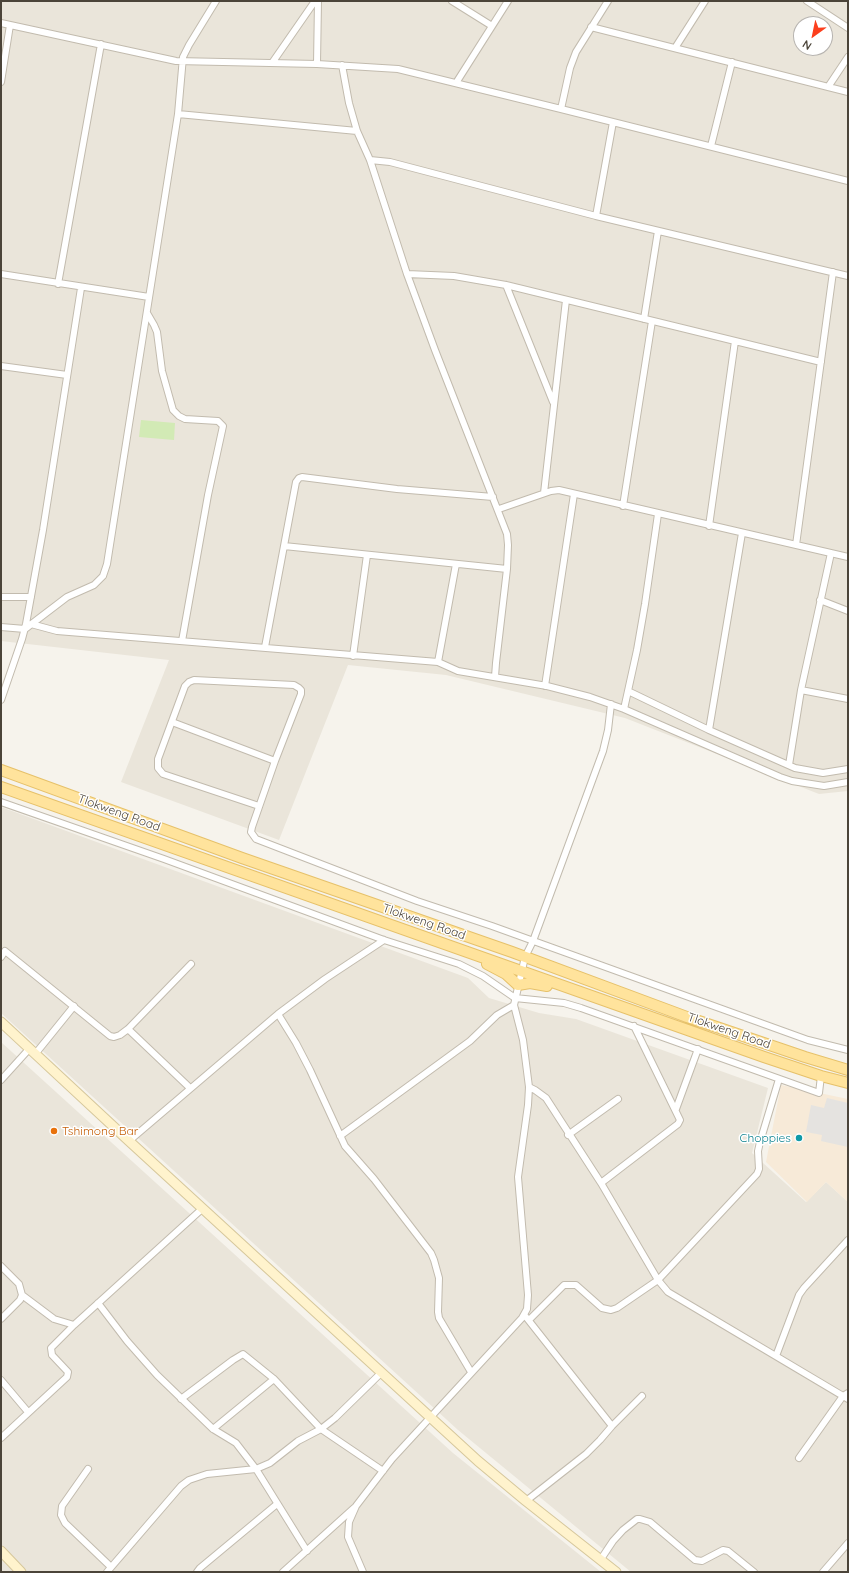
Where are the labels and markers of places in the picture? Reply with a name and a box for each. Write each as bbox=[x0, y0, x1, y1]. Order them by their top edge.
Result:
place label: Tshimong Bar bbox=[62, 1124, 138, 1138]
marker: Tshimong Bar bbox=[49, 1126, 59, 1136]
place label: Choppies bbox=[740, 1131, 791, 1145]
marker: Choppies bbox=[794, 1133, 804, 1143]

